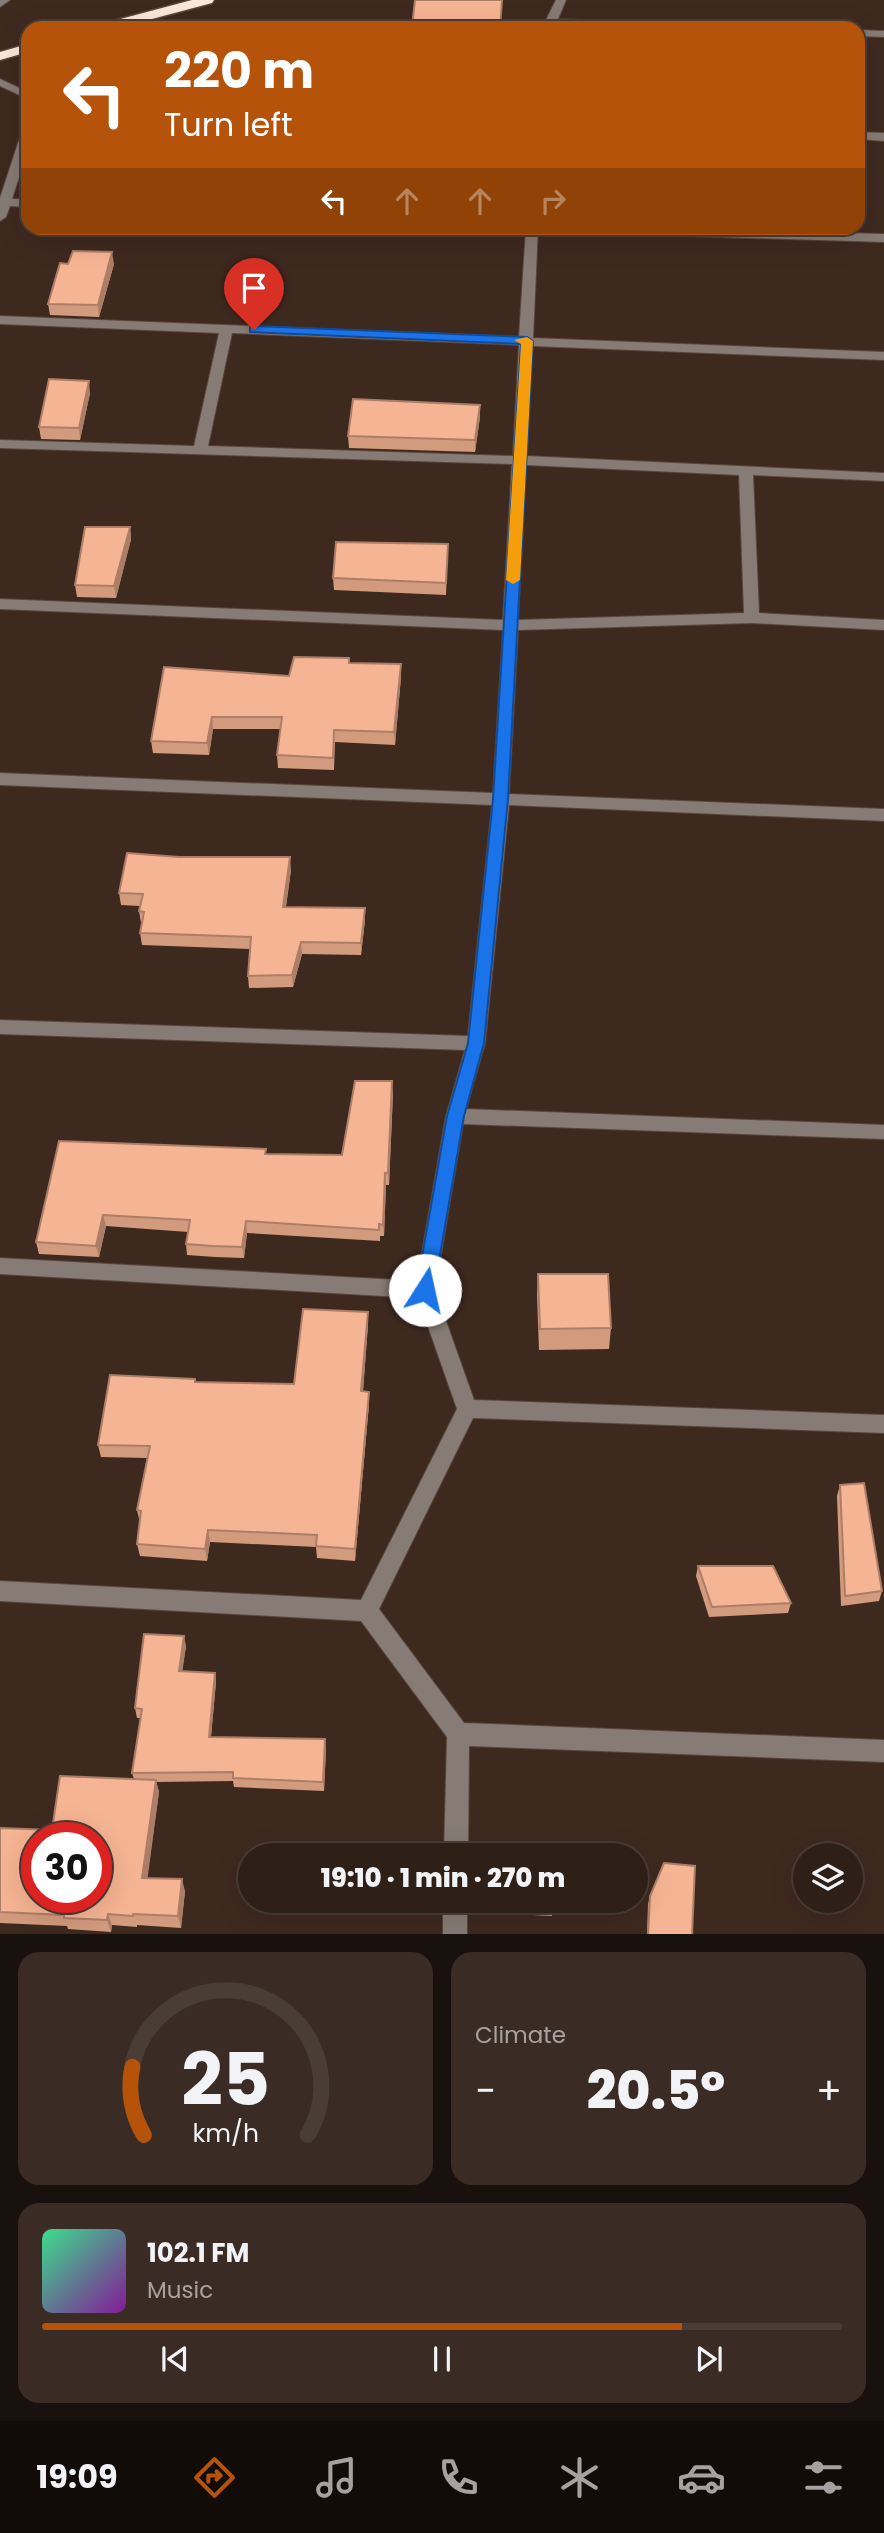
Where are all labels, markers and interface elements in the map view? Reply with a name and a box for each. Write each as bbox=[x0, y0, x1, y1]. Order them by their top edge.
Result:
text: 220 m bbox=[164, 37, 314, 105]
icon: left bbox=[49, 49, 140, 140]
text: Turn left bbox=[164, 102, 293, 147]
icon: left bbox=[315, 182, 353, 220]
icon: ahead bbox=[388, 182, 426, 220]
icon: ahead bbox=[461, 182, 499, 220]
icon: right bbox=[534, 182, 572, 220]
pin bbox=[224, 258, 284, 330]
icon: arrive bbox=[235, 269, 273, 307]
position arrow bbox=[388, 1253, 462, 1327]
speed limit sign: 30 bbox=[21, 1822, 112, 1913]
map controls bbox=[793, 1843, 863, 1913]
button: layers bbox=[793, 1843, 863, 1913]
text: 19:10 · 1 min · 270 m bbox=[321, 1860, 565, 1896]
text: Climate bbox=[475, 2019, 566, 2051]
text: 25 bbox=[181, 2029, 270, 2130]
text: 20.5° bbox=[587, 2054, 725, 2127]
text: − bbox=[475, 2064, 496, 2117]
text: + bbox=[816, 2064, 842, 2117]
text: km/h bbox=[192, 2115, 259, 2150]
text: 102.1 FM bbox=[147, 2235, 249, 2271]
text: Music bbox=[147, 2274, 213, 2306]
icon: previous bbox=[156, 2340, 194, 2378]
icon: pause bbox=[423, 2340, 461, 2378]
icon: next bbox=[690, 2340, 728, 2378]
icon: directions bbox=[190, 2453, 239, 2502]
icon: music bbox=[312, 2453, 361, 2502]
icon: phone bbox=[434, 2453, 483, 2502]
icon: climate bbox=[555, 2453, 604, 2502]
icon: car bbox=[677, 2453, 726, 2502]
icon: filters bbox=[799, 2453, 848, 2502]
text: 19:09 bbox=[36, 2454, 118, 2499]

